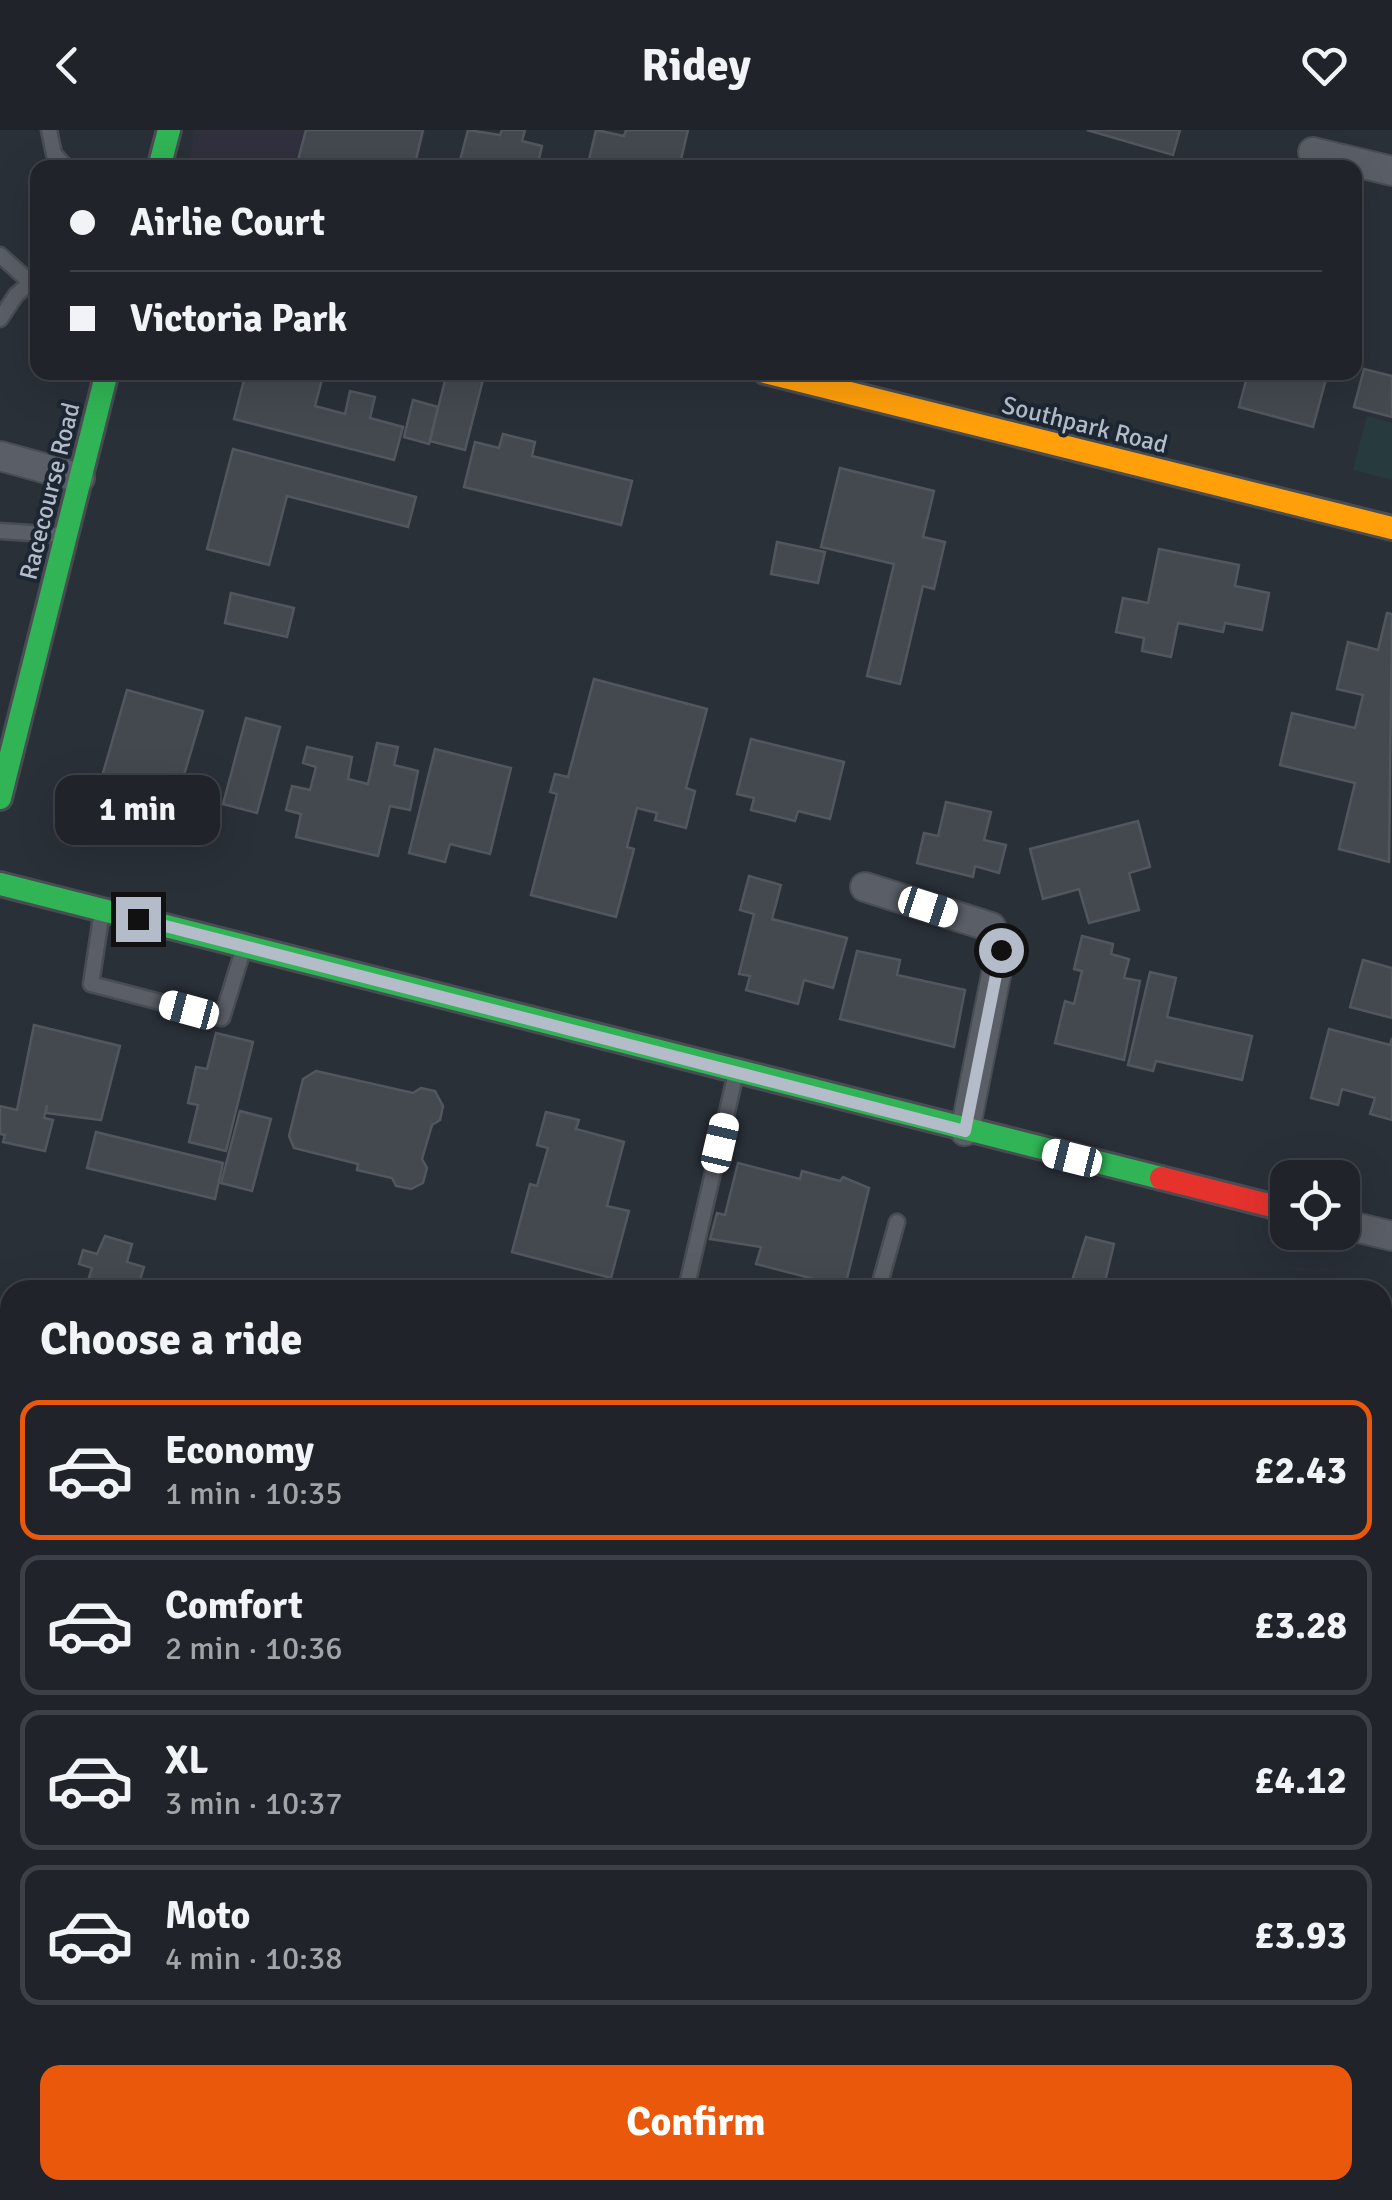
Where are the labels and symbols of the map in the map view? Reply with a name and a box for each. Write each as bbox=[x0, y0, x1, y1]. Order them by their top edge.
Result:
street label: Southpark Road bbox=[999, 389, 1171, 460]
street label: Racecourse Road bbox=[12, 399, 86, 583]
callout: 1 min bbox=[56, 774, 220, 844]
car bbox=[895, 883, 961, 931]
route end bbox=[116, 897, 161, 942]
route start bbox=[979, 928, 1024, 973]
car bbox=[156, 988, 222, 1032]
car bbox=[699, 1110, 741, 1176]
car bbox=[1039, 1136, 1105, 1180]

